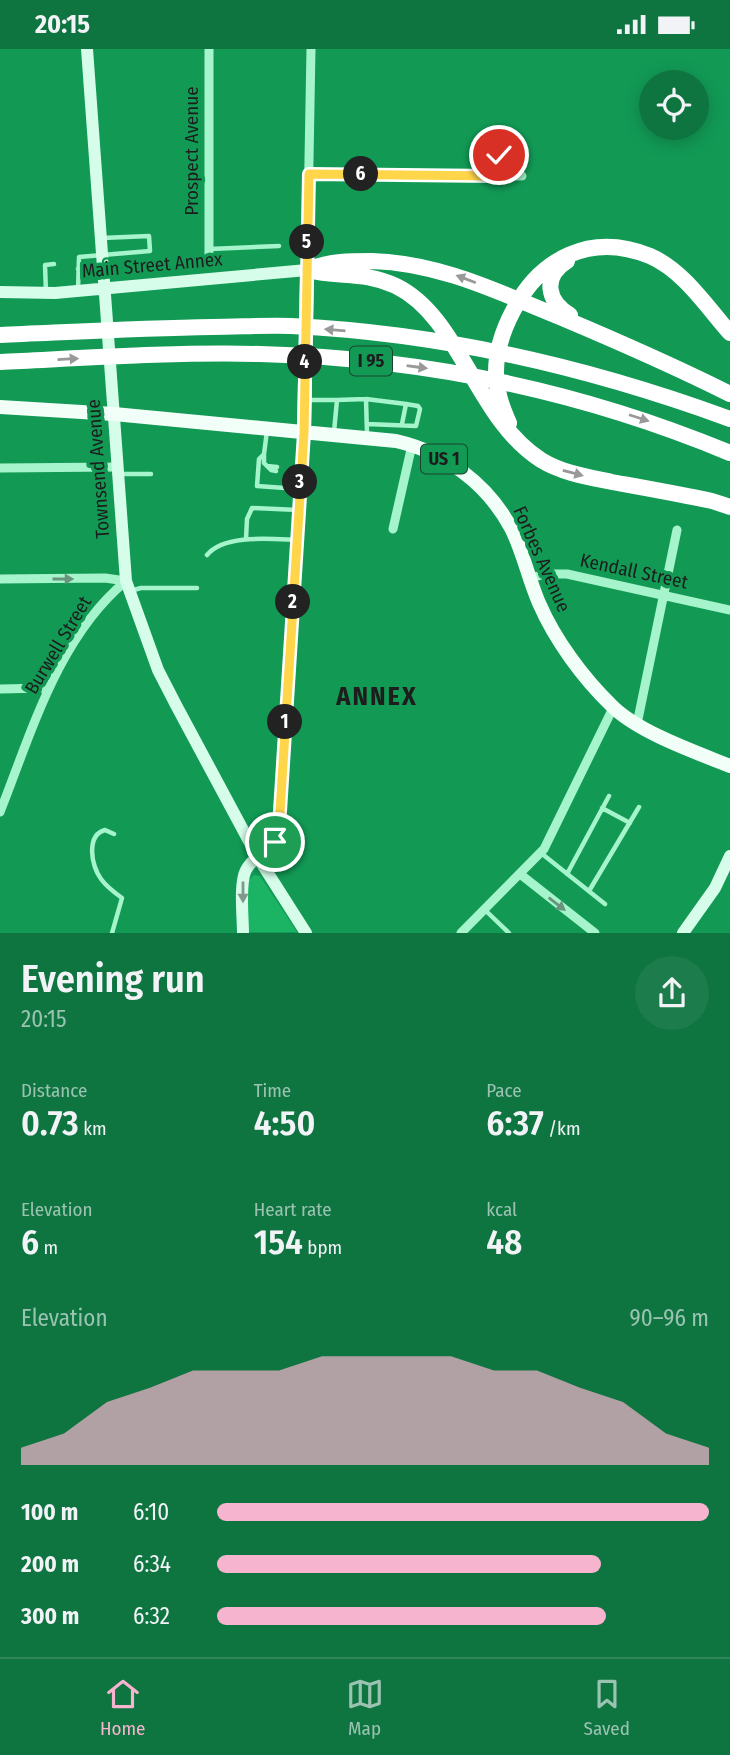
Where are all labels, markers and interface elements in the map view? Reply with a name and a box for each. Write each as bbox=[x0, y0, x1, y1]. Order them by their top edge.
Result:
text: 20:15 bbox=[35, 9, 90, 40]
map controls bbox=[639, 70, 709, 140]
button: locate bbox=[639, 70, 709, 140]
street label: Prospect Avenue bbox=[180, 86, 203, 216]
pin bbox=[469, 125, 529, 185]
icon: check bbox=[480, 136, 518, 174]
pin: 6 bbox=[344, 157, 378, 191]
text: 6 bbox=[356, 162, 365, 185]
pin: 5 bbox=[290, 225, 324, 259]
text: 5 bbox=[302, 230, 311, 253]
street label: Main Street Annex bbox=[81, 247, 224, 283]
one-way arrow bbox=[456, 273, 477, 284]
one-way arrow bbox=[323, 324, 345, 335]
pin: 4 bbox=[288, 345, 322, 379]
road number: I 95 bbox=[350, 347, 392, 375]
text: 4 bbox=[300, 350, 309, 373]
one-way arrow bbox=[57, 354, 79, 365]
one-way arrow bbox=[407, 362, 429, 373]
street label: Townsend Avenue bbox=[82, 399, 114, 539]
one-way arrow bbox=[628, 413, 649, 424]
road number: US 1 bbox=[421, 445, 467, 473]
pin: 3 bbox=[282, 465, 318, 499]
one-way arrow bbox=[562, 468, 584, 479]
text: 3 bbox=[295, 470, 304, 493]
street label: Forbes Avenue bbox=[508, 503, 576, 615]
street label: Kendall Street bbox=[578, 548, 691, 594]
one-way arrow bbox=[52, 573, 74, 584]
pin: 2 bbox=[276, 585, 310, 619]
text: 2 bbox=[288, 590, 297, 613]
street label: Burwell Street bbox=[20, 591, 97, 698]
district label: ANNEX bbox=[335, 681, 418, 712]
pin: 1 bbox=[268, 705, 302, 739]
text: 1 bbox=[280, 710, 289, 733]
pin bbox=[245, 812, 305, 872]
icon: arrive bbox=[256, 823, 294, 861]
one-way arrow bbox=[237, 881, 249, 903]
one-way arrow bbox=[548, 897, 566, 911]
text: Evening run bbox=[21, 956, 205, 1002]
button: share bbox=[635, 956, 709, 1030]
text: 20:15 bbox=[21, 1005, 67, 1033]
text: Distance bbox=[21, 1079, 88, 1102]
text: Time bbox=[254, 1079, 291, 1102]
text: Pace bbox=[486, 1079, 522, 1102]
text: 0.73 bbox=[21, 1102, 79, 1144]
text: 4:50 bbox=[254, 1102, 315, 1144]
text: 6:37 bbox=[486, 1102, 544, 1144]
text: km bbox=[79, 1117, 107, 1140]
text: /km bbox=[544, 1117, 581, 1140]
text: Elevation bbox=[21, 1198, 93, 1221]
text: Heart rate bbox=[254, 1198, 332, 1221]
text: kcal bbox=[486, 1198, 517, 1221]
text: 6 bbox=[21, 1221, 39, 1263]
text: 154 bbox=[254, 1221, 303, 1263]
text: 48 bbox=[486, 1221, 522, 1263]
text: m bbox=[39, 1236, 58, 1259]
text: bpm bbox=[303, 1236, 342, 1259]
text: Elevation bbox=[21, 1304, 108, 1332]
text: 90–96 m bbox=[629, 1304, 709, 1332]
text: 100 m bbox=[21, 1498, 78, 1526]
text: 6:10 bbox=[133, 1498, 169, 1526]
text: 200 m bbox=[21, 1550, 79, 1578]
text: 6:34 bbox=[133, 1550, 171, 1578]
text: 300 m bbox=[21, 1602, 79, 1630]
text: 6:32 bbox=[133, 1602, 170, 1630]
tab: Home bbox=[100, 1675, 146, 1740]
tab: Map bbox=[346, 1675, 384, 1740]
tab: Saved bbox=[584, 1675, 630, 1740]

